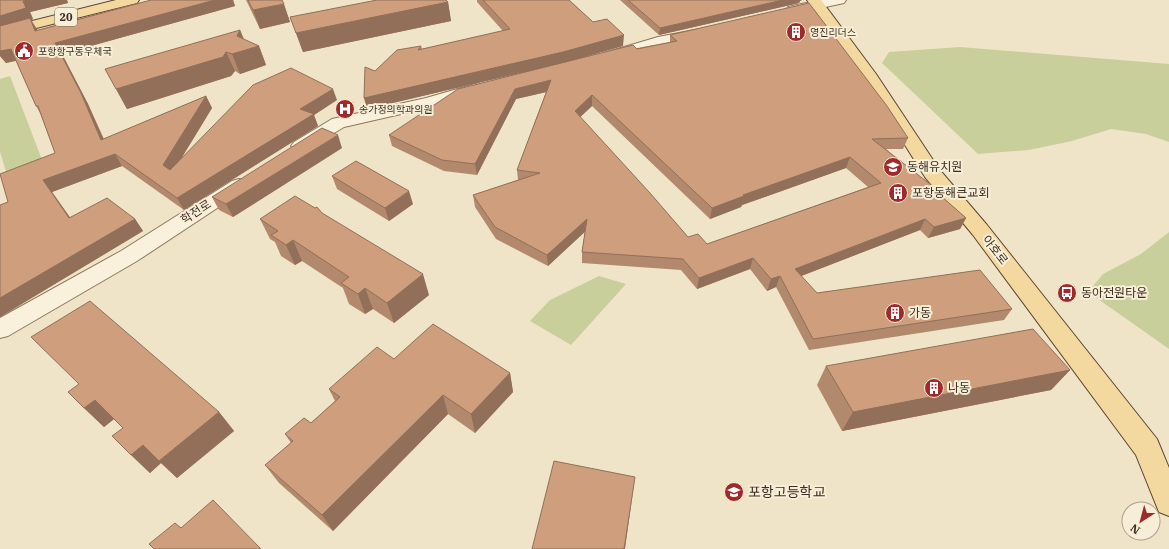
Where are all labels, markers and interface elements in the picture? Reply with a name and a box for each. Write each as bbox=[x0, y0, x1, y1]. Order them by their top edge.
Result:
road number: 20 bbox=[55, 8, 77, 26]
building icon: 영진리더스 bbox=[785, 21, 807, 43]
place label: 영진리더스 bbox=[810, 26, 856, 39]
public building icon: 포항항구동우체국 bbox=[13, 40, 35, 62]
place label: 포항항구동우체국 bbox=[38, 45, 112, 58]
hospital icon: 송가정의학과의원 bbox=[334, 98, 356, 120]
place label: 송가정의학과의원 bbox=[359, 103, 433, 116]
school or university icon: 동해유치원 bbox=[882, 156, 904, 178]
place label: 동해유치원 bbox=[907, 159, 962, 174]
building icon: 포항동해큰교회 bbox=[887, 182, 909, 204]
place label: 포항동해큰교회 bbox=[912, 185, 989, 200]
street label: 학전로 bbox=[178, 196, 214, 227]
street label: 아호로 bbox=[979, 232, 1012, 267]
bus stop icon: 동아전원타운 bbox=[1056, 282, 1078, 304]
place label: 동아전원타운 bbox=[1081, 285, 1147, 300]
building icon: 가동 bbox=[884, 302, 906, 324]
place label: 가동 bbox=[909, 305, 931, 320]
building icon: 나동 bbox=[923, 377, 945, 399]
place label: 나동 bbox=[948, 380, 970, 395]
school or university icon: 포항고등학교 bbox=[723, 481, 745, 503]
place label: 포항고등학교 bbox=[748, 483, 825, 501]
north arrow bbox=[1121, 501, 1161, 541]
text: N bbox=[1127, 521, 1143, 537]

